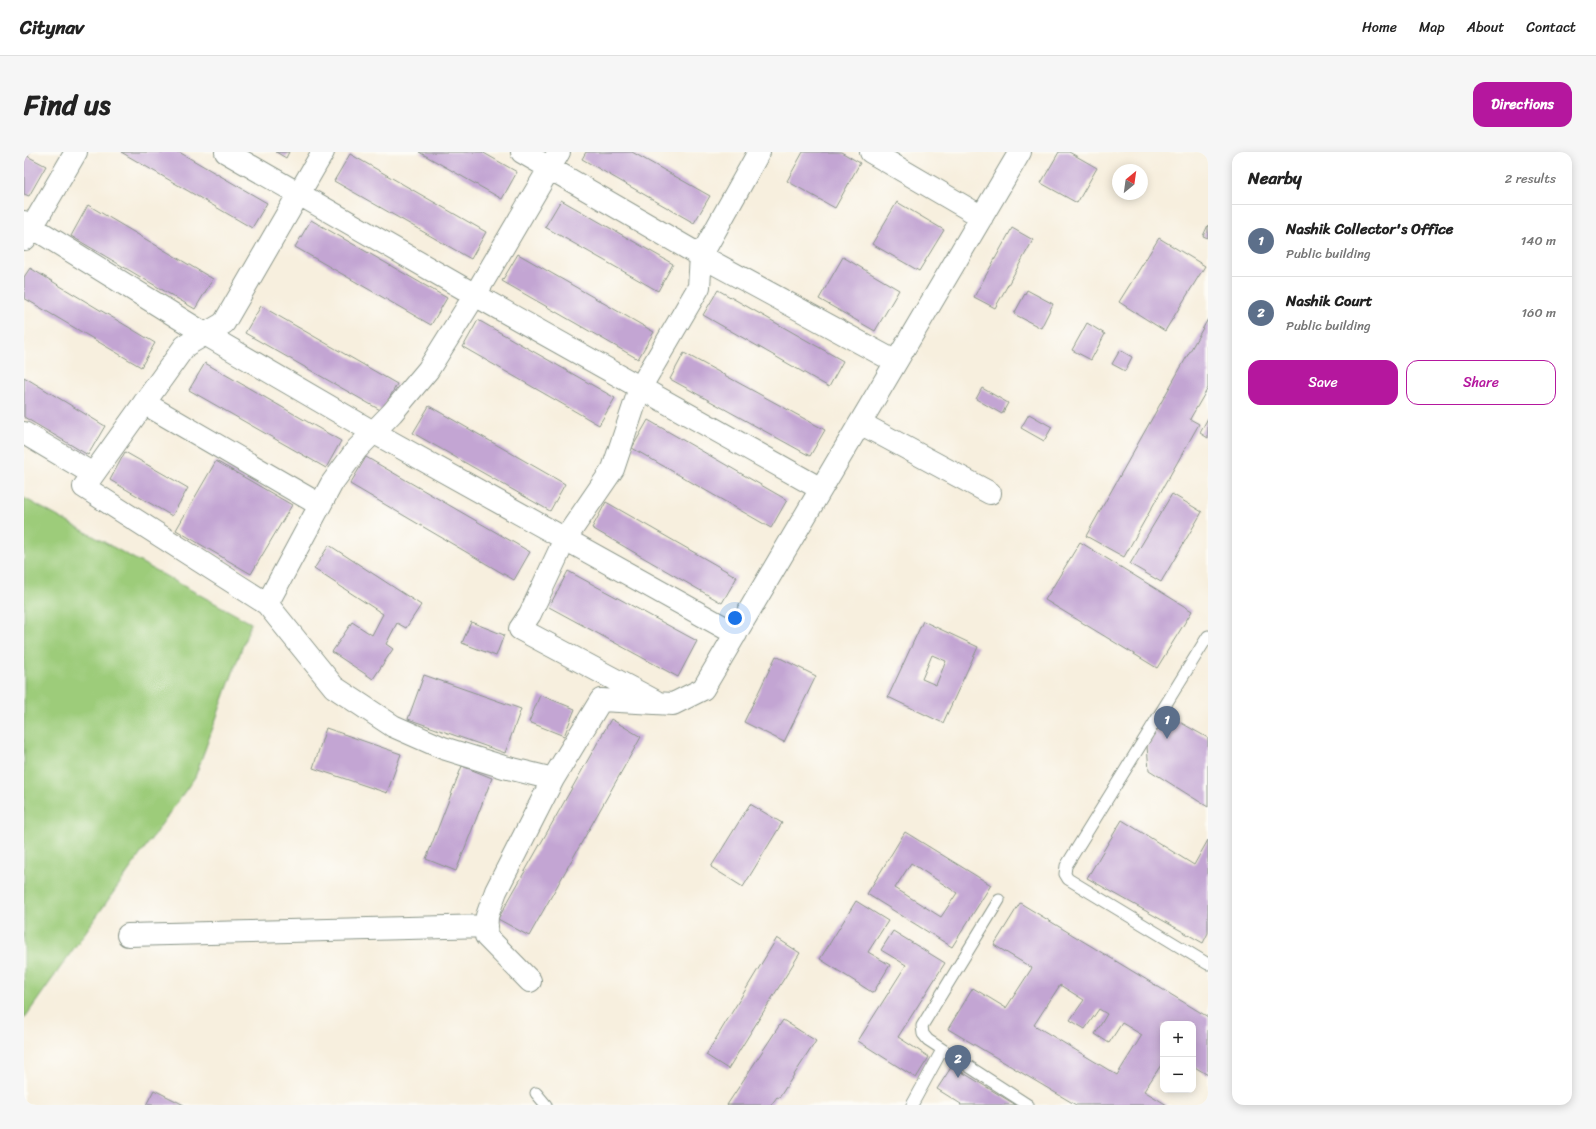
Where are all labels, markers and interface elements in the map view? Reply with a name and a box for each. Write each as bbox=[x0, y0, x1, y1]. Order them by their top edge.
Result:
text: Citynav bbox=[20, 11, 84, 44]
text: Home bbox=[1362, 15, 1397, 40]
text: Map bbox=[1419, 15, 1445, 40]
text: About bbox=[1467, 15, 1504, 40]
text: Contact bbox=[1526, 15, 1576, 40]
text: Find us bbox=[24, 80, 111, 129]
button: Directions bbox=[1473, 82, 1572, 127]
text: Nearby bbox=[1248, 163, 1302, 193]
north arrow bbox=[1112, 164, 1148, 200]
text: 2 results bbox=[1505, 167, 1556, 190]
text: Nashik Collector's Office bbox=[1286, 216, 1454, 242]
text: 1 bbox=[1258, 229, 1264, 252]
text: 140 m bbox=[1521, 229, 1556, 252]
text: Public building bbox=[1286, 242, 1371, 265]
text: Nashik Court bbox=[1286, 288, 1372, 314]
text: 2 bbox=[1257, 301, 1265, 324]
text: 160 m bbox=[1521, 301, 1556, 324]
text: Public building bbox=[1286, 314, 1371, 337]
button: Save bbox=[1248, 360, 1398, 405]
button: Share bbox=[1406, 360, 1556, 405]
your location bbox=[725, 608, 745, 628]
pin: 1 bbox=[1154, 706, 1180, 739]
map controls bbox=[1160, 1021, 1196, 1093]
button: + bbox=[1160, 1021, 1196, 1057]
pin: 2 bbox=[945, 1045, 971, 1078]
button: − bbox=[1160, 1057, 1196, 1093]

